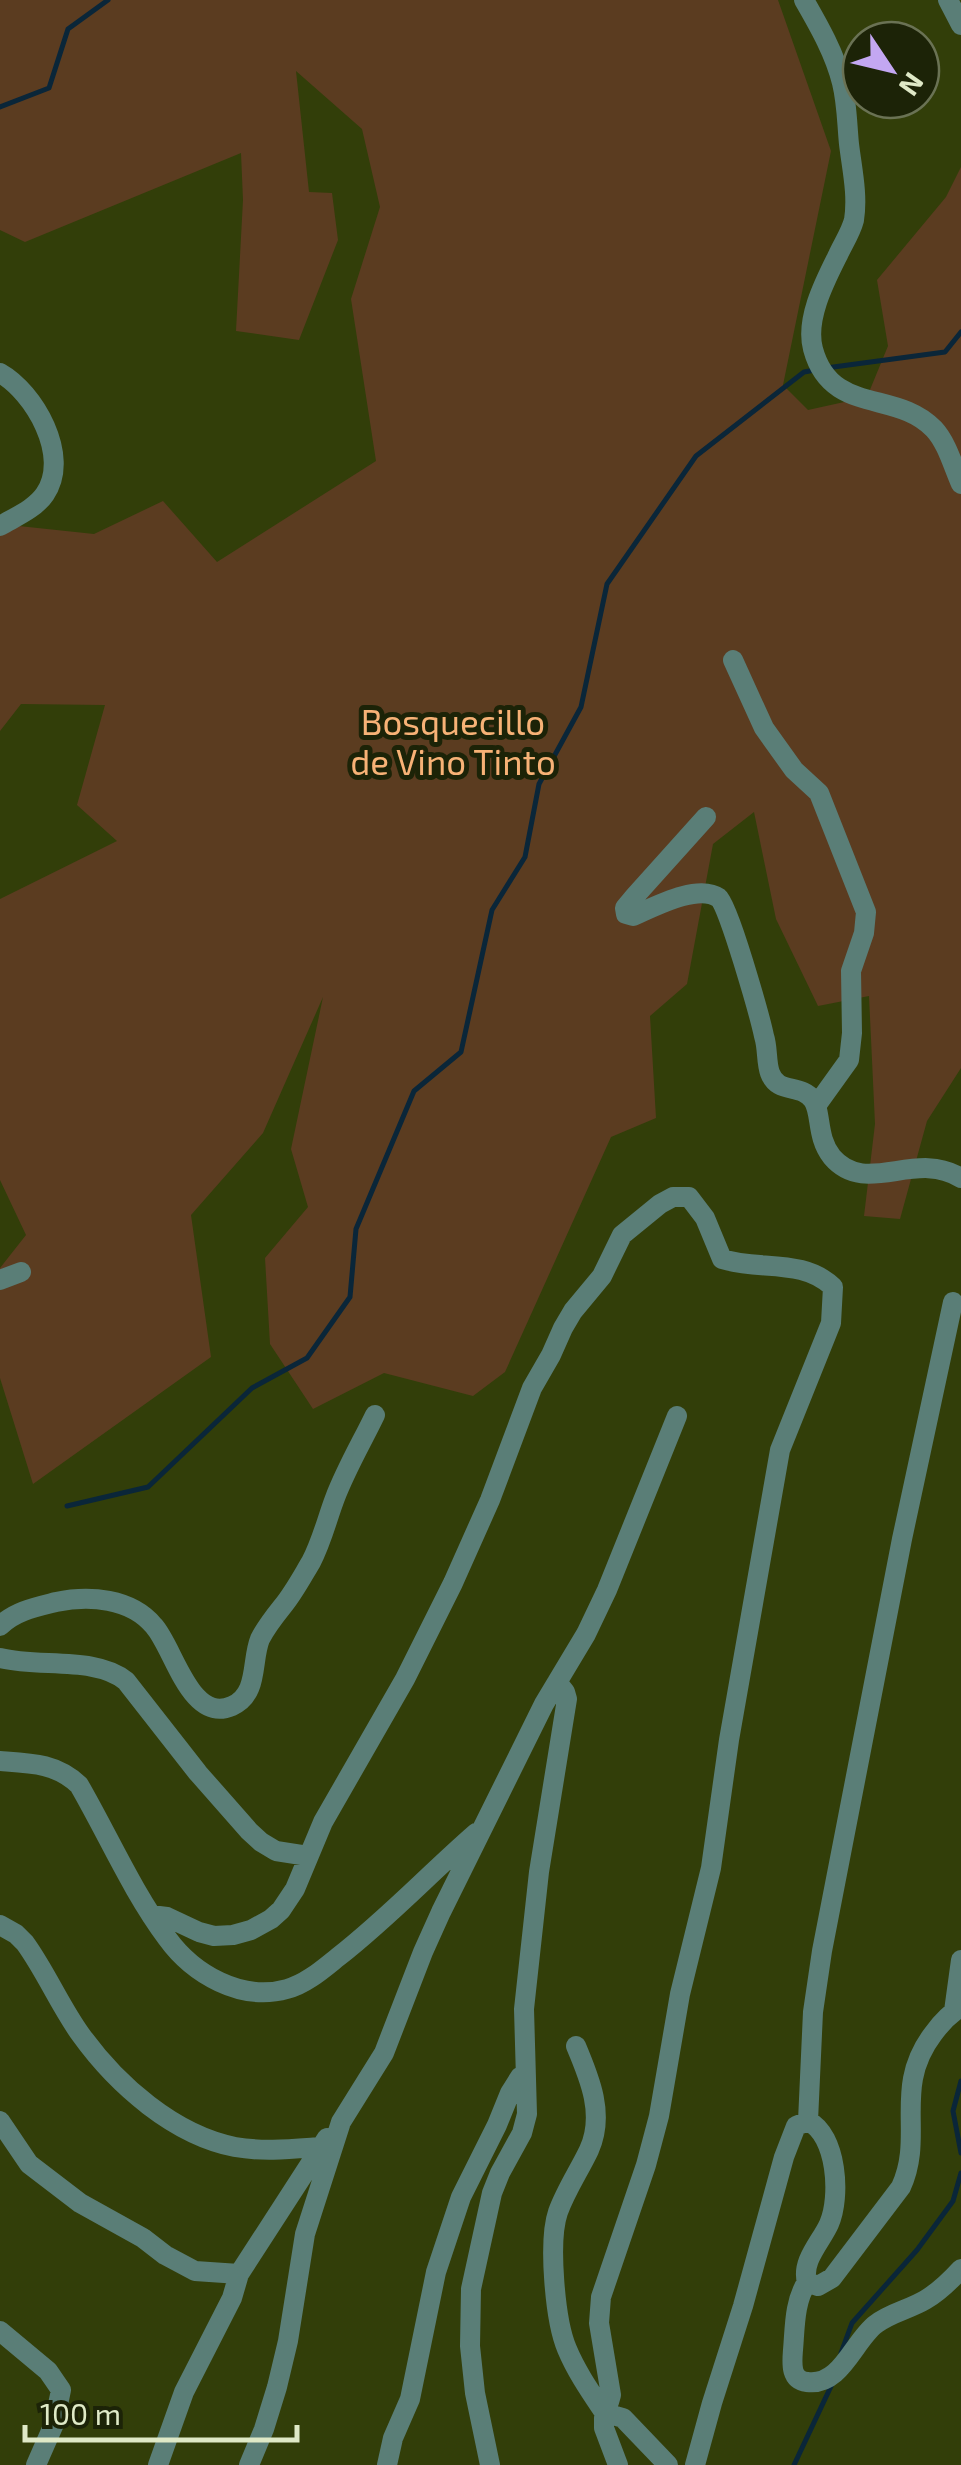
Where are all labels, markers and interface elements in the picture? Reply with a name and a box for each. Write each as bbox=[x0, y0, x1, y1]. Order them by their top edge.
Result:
north arrow bbox=[841, 20, 941, 120]
text: N bbox=[893, 67, 932, 103]
park label: Bosquecillo de Vino Tinto bbox=[350, 700, 556, 782]
scale bar bbox=[25, 2380, 298, 2442]
text: 100 m bbox=[40, 2395, 121, 2431]

